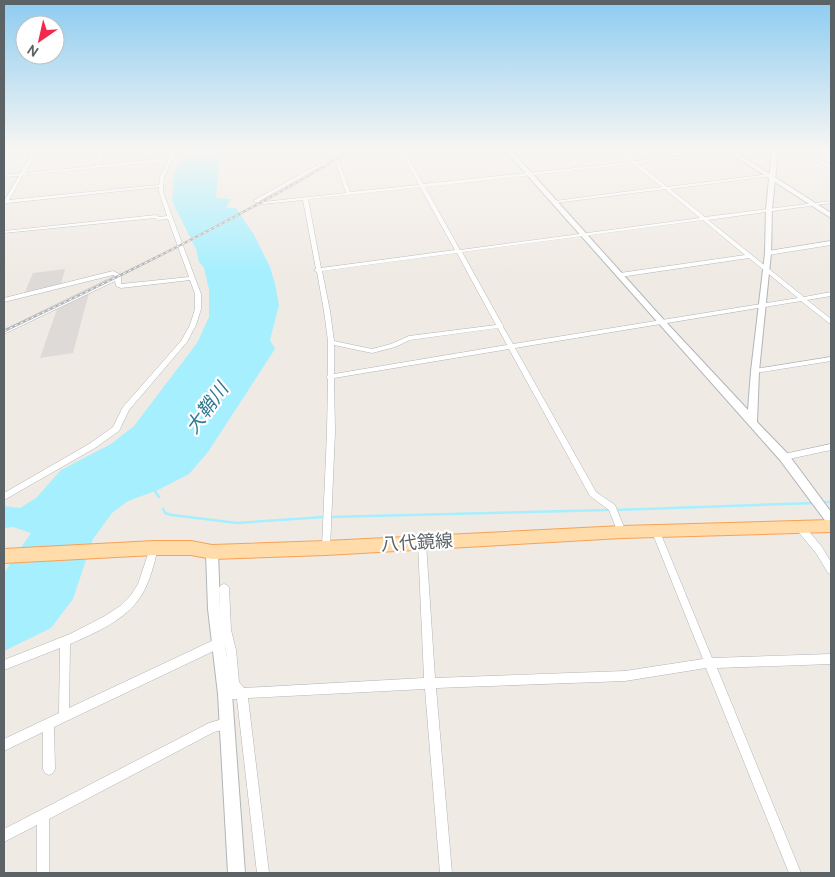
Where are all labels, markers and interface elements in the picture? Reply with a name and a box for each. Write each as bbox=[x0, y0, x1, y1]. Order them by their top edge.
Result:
north arrow bbox=[15, 15, 65, 65]
text: N bbox=[25, 40, 42, 59]
water label: 大鞘川 bbox=[182, 377, 236, 439]
street label: 八代鏡線 bbox=[380, 531, 454, 557]

